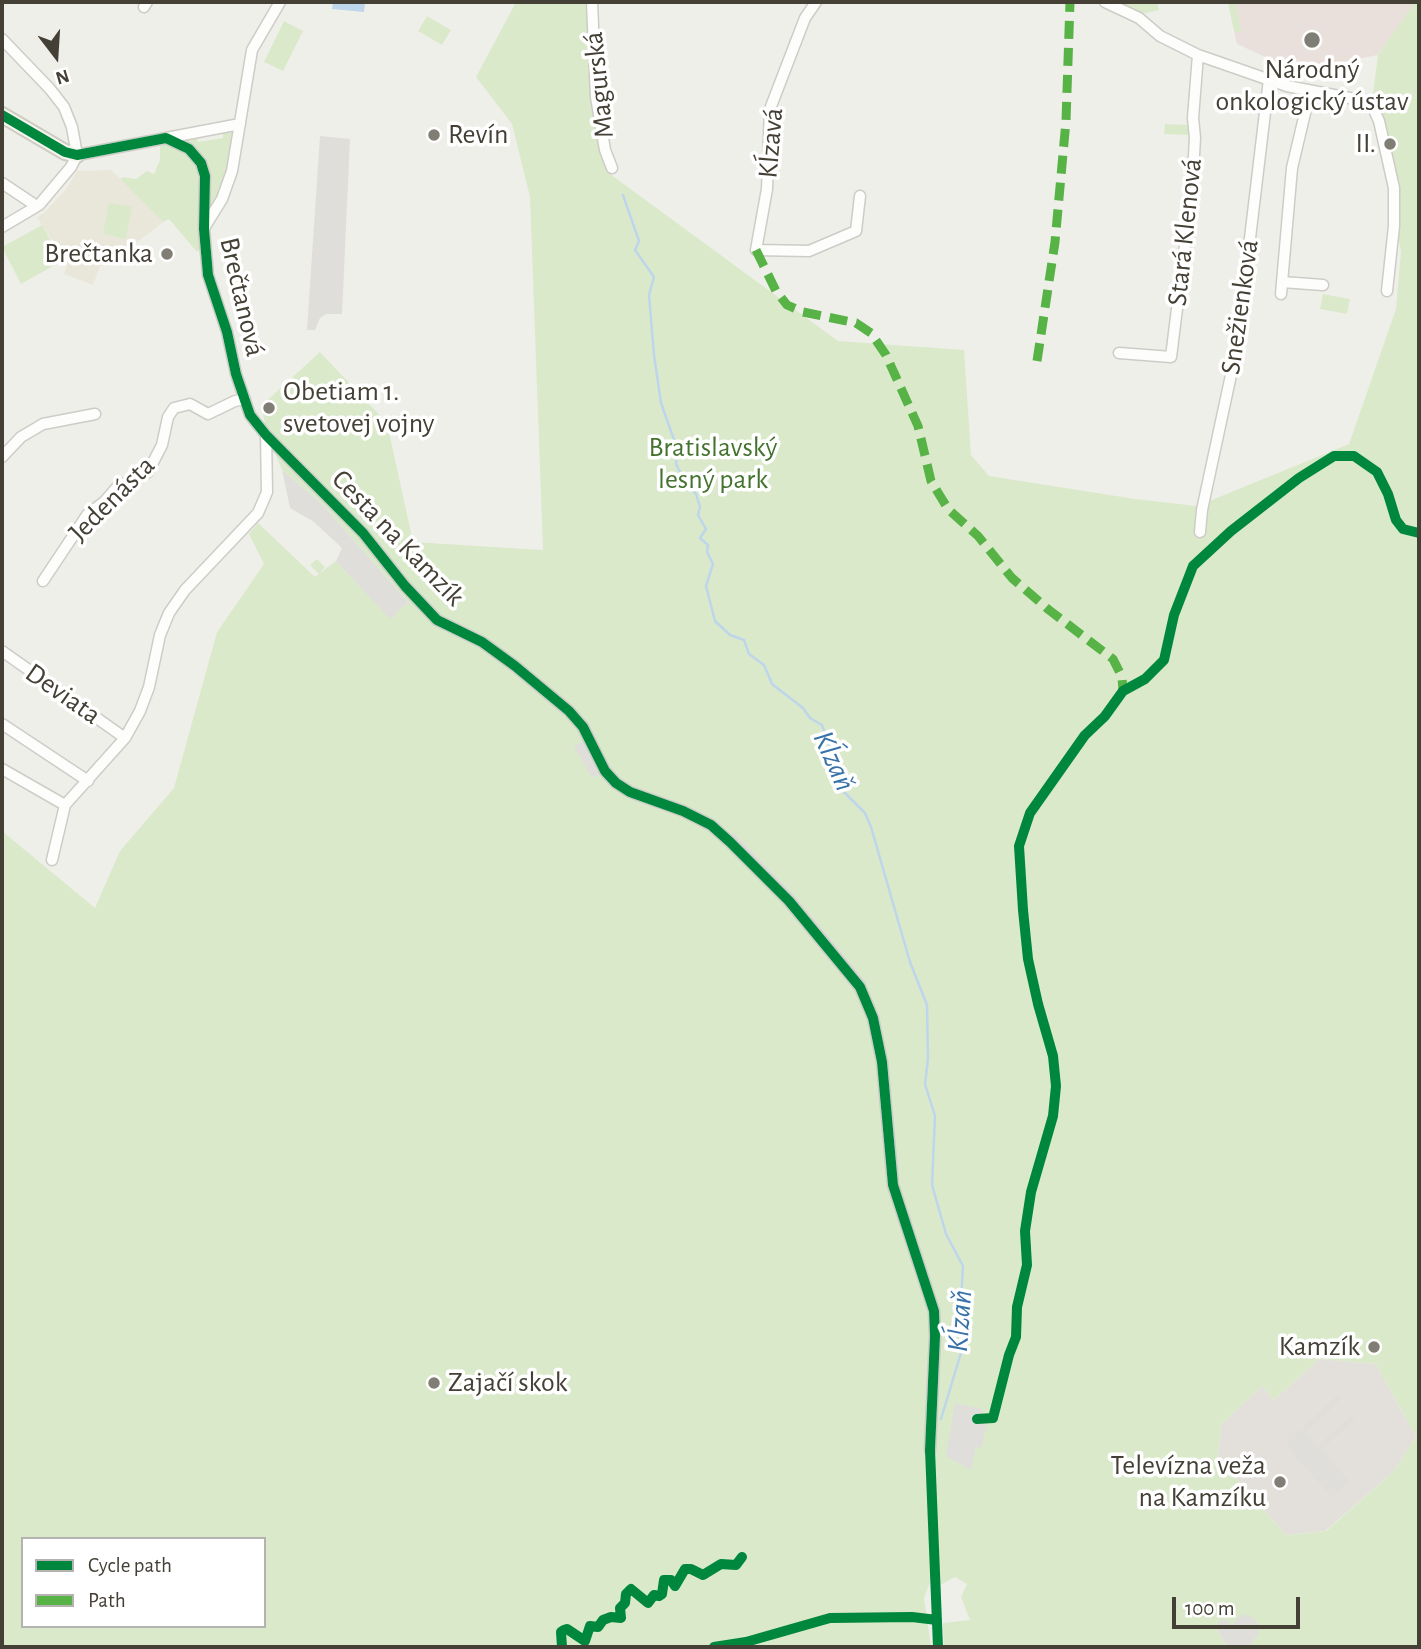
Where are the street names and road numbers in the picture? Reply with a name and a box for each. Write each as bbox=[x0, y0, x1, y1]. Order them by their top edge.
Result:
street label: Magurská bbox=[577, 30, 621, 140]
street label: Kĺzavá bbox=[751, 106, 791, 180]
street label: Stará Klenová bbox=[1161, 156, 1209, 308]
street label: Brečtanová bbox=[212, 234, 272, 360]
street label: Snežienková bbox=[1214, 237, 1266, 377]
street label: Jedenásta bbox=[62, 449, 162, 549]
street label: Cesta na Kamzík bbox=[324, 463, 472, 613]
street label: Deviata bbox=[19, 656, 107, 732]

